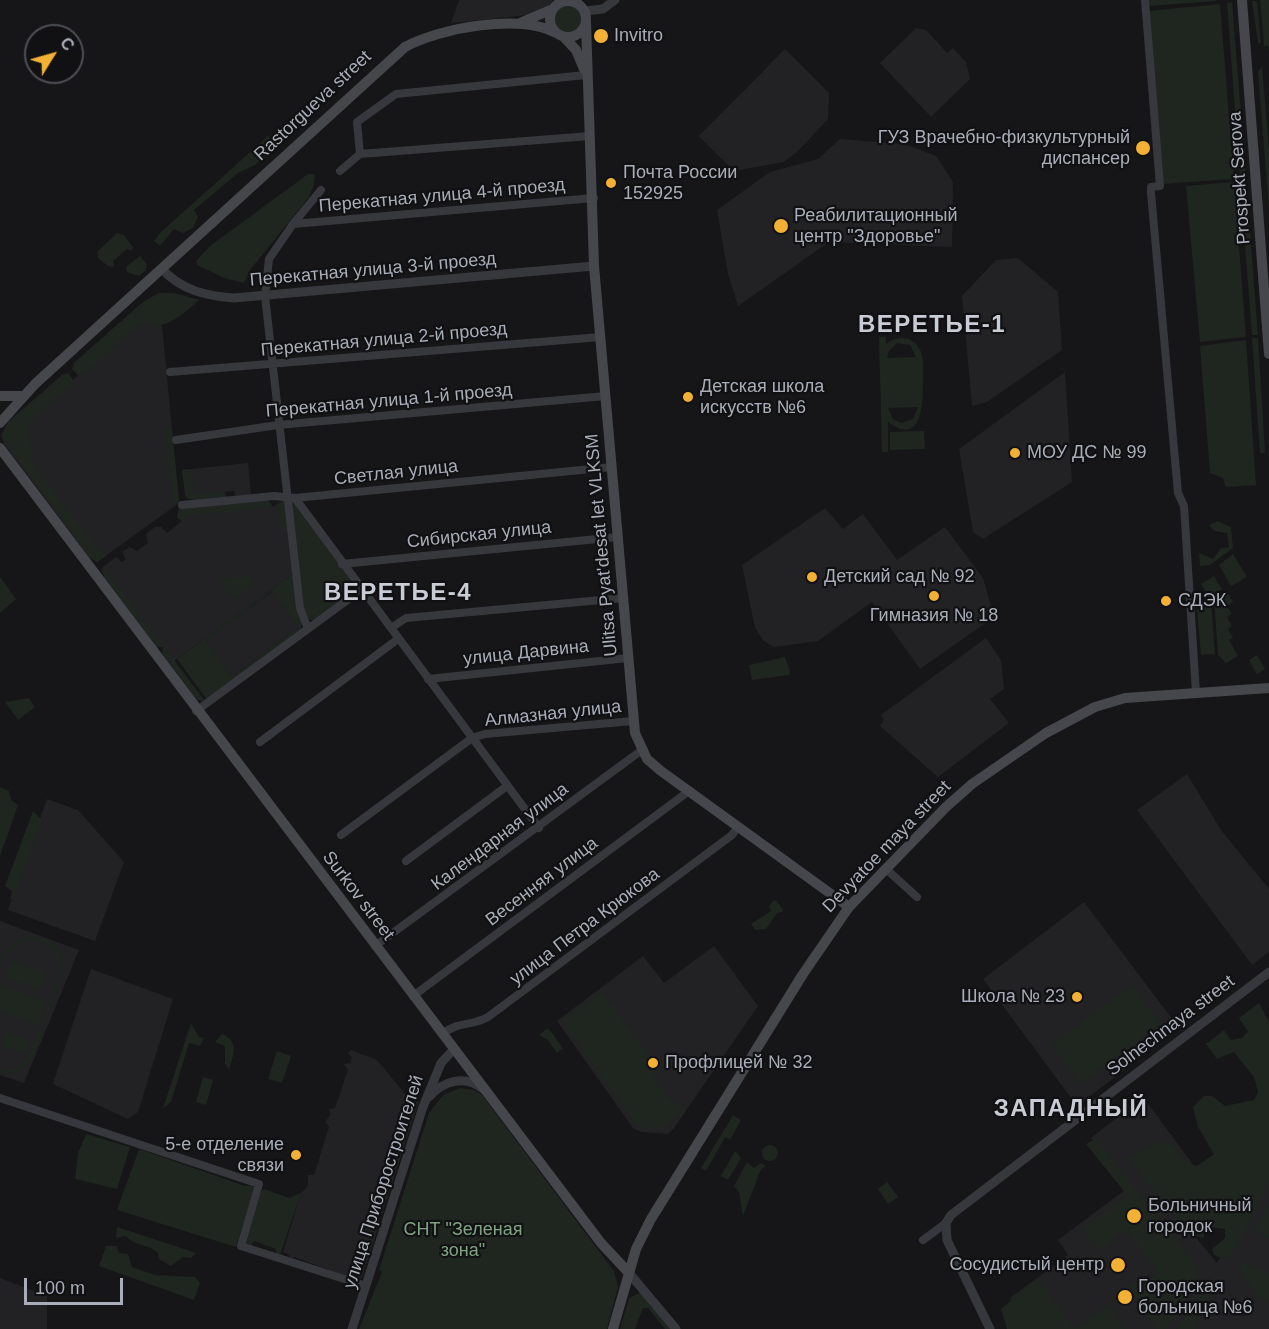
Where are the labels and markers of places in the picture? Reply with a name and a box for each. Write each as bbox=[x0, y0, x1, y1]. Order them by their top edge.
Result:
place label: Invitro bbox=[614, 25, 663, 47]
marker: Invitro bbox=[592, 27, 610, 45]
place label: ГУЗ Врачебно-физкультурный диспансер bbox=[878, 127, 1130, 170]
marker: ГУЗ Врачебно-физкультурный диспансер bbox=[1134, 139, 1152, 157]
place label: Почта России 152925 bbox=[623, 162, 737, 204]
marker: Почта России 152925 bbox=[604, 176, 618, 190]
place label: Реабилитационный центр "Здоровье" bbox=[794, 205, 957, 248]
marker: Реабилитационный центр "Здоровье" bbox=[772, 217, 790, 235]
place label: Детская школа искусств №6 bbox=[700, 376, 824, 418]
marker: Детская школа искусств №6 bbox=[681, 390, 695, 404]
place label: МОУ ДС № 99 bbox=[1027, 442, 1147, 464]
marker: МОУ ДС № 99 bbox=[1008, 446, 1022, 460]
place label: Детский сад № 92 bbox=[824, 566, 974, 588]
marker: Детский сад № 92 bbox=[805, 570, 819, 584]
marker: Гимназия № 18 bbox=[927, 589, 941, 603]
place label: СДЭК bbox=[1178, 590, 1226, 612]
marker: СДЭК bbox=[1159, 594, 1173, 608]
place label: Гимназия № 18 bbox=[870, 605, 998, 627]
place label: Школа № 23 bbox=[961, 986, 1065, 1008]
marker: Школа № 23 bbox=[1070, 990, 1084, 1004]
place label: Профлицей № 32 bbox=[665, 1052, 812, 1074]
marker: Профлицей № 32 bbox=[646, 1056, 660, 1070]
place label: 5-е отделение связи bbox=[165, 1134, 284, 1176]
marker: 5-е отделение связи bbox=[289, 1148, 303, 1162]
place label: Больничный городок bbox=[1148, 1195, 1252, 1238]
marker: Больничный городок bbox=[1125, 1207, 1143, 1225]
place label: Сосудистый центр bbox=[949, 1254, 1104, 1276]
marker: Сосудистый центр bbox=[1109, 1256, 1127, 1274]
place label: Городская больница №6 bbox=[1138, 1276, 1252, 1318]
marker: Городская больница №6 bbox=[1116, 1288, 1134, 1306]

